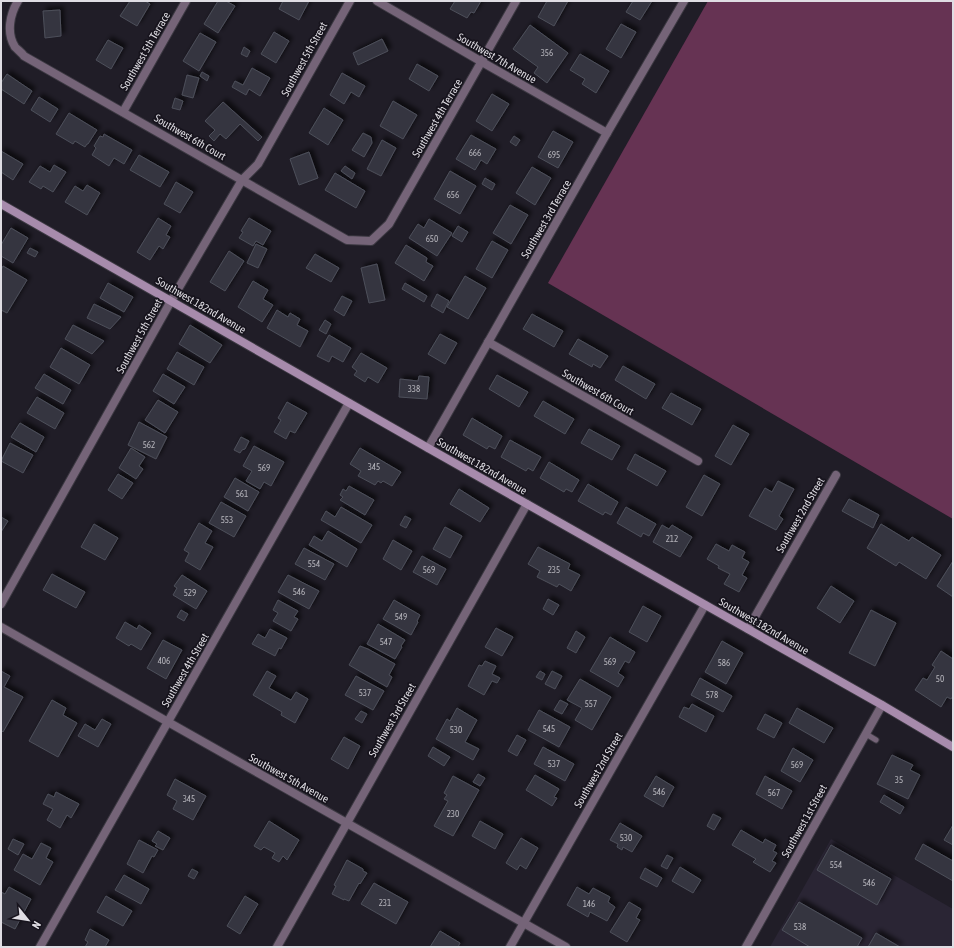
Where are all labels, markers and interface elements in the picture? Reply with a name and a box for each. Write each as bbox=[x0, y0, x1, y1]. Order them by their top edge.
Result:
street label: Southwest 5th Terrace bbox=[118, 10, 172, 92]
street label: Southwest 5th Street bbox=[279, 20, 329, 98]
street label: Southwest 7th Avenue bbox=[455, 30, 539, 86]
house number: 356 bbox=[541, 48, 553, 58]
street label: Southwest 4th Terrace bbox=[410, 77, 464, 159]
street label: Southwest 6th Court bbox=[152, 112, 228, 162]
house number: 666 bbox=[469, 148, 481, 158]
house number: 695 bbox=[548, 150, 560, 160]
street label: Southwest 3rd Terrace bbox=[519, 178, 573, 260]
house number: 656 bbox=[447, 190, 459, 200]
house number: 650 bbox=[426, 234, 438, 244]
street label: Southwest 182nd Avenue bbox=[154, 274, 248, 336]
street label: Southwest 5th Street bbox=[114, 297, 164, 375]
street label: Southwest 6th Court bbox=[560, 367, 636, 417]
house number: 338 bbox=[408, 384, 420, 394]
street label: Southwest 182nd Avenue bbox=[435, 435, 529, 497]
house number: 562 bbox=[143, 440, 155, 450]
house number: 345 bbox=[368, 462, 380, 472]
house number: 569 bbox=[258, 463, 270, 473]
street label: Southwest 2nd Street bbox=[774, 475, 826, 555]
house number: 561 bbox=[236, 489, 248, 499]
house number: 553 bbox=[221, 515, 233, 525]
house number: 212 bbox=[666, 534, 678, 544]
house number: 554 bbox=[308, 559, 320, 569]
house number: 569 bbox=[423, 565, 435, 575]
house number: 235 bbox=[548, 565, 560, 575]
house number: 546 bbox=[293, 587, 305, 597]
house number: 529 bbox=[184, 588, 196, 598]
street label: Southwest 182nd Avenue bbox=[717, 595, 811, 657]
house number: 549 bbox=[395, 612, 407, 622]
street label: Southwest 4th Street bbox=[159, 631, 211, 709]
house number: 547 bbox=[380, 637, 392, 647]
house number: 406 bbox=[158, 656, 170, 666]
house number: 569 bbox=[604, 657, 616, 667]
house number: 586 bbox=[718, 658, 730, 668]
house number: 50 bbox=[936, 674, 944, 684]
street label: Southwest 3rd Street bbox=[366, 681, 418, 759]
house number: 537 bbox=[359, 688, 371, 698]
house number: 578 bbox=[706, 690, 718, 700]
house number: 557 bbox=[585, 699, 597, 709]
house number: 545 bbox=[543, 724, 555, 734]
house number: 530 bbox=[450, 725, 462, 735]
street label: Southwest 2nd Street bbox=[572, 730, 624, 810]
street label: Southwest 5th Avenue bbox=[247, 751, 331, 805]
house number: 537 bbox=[548, 759, 560, 769]
house number: 569 bbox=[791, 760, 803, 770]
house number: 35 bbox=[895, 775, 903, 785]
street label: Southwest 1st Street bbox=[779, 782, 829, 860]
house number: 546 bbox=[653, 787, 665, 797]
house number: 567 bbox=[768, 788, 780, 798]
house number: 345 bbox=[183, 794, 195, 804]
house number: 230 bbox=[447, 809, 459, 819]
house number: 530 bbox=[620, 833, 632, 843]
house number: 554 bbox=[830, 860, 842, 870]
house number: 546 bbox=[863, 878, 875, 888]
house number: 231 bbox=[379, 898, 391, 908]
house number: 146 bbox=[583, 899, 595, 909]
north arrow bbox=[8, 900, 48, 940]
text: N bbox=[30, 919, 43, 931]
house number: 538 bbox=[794, 922, 806, 932]

